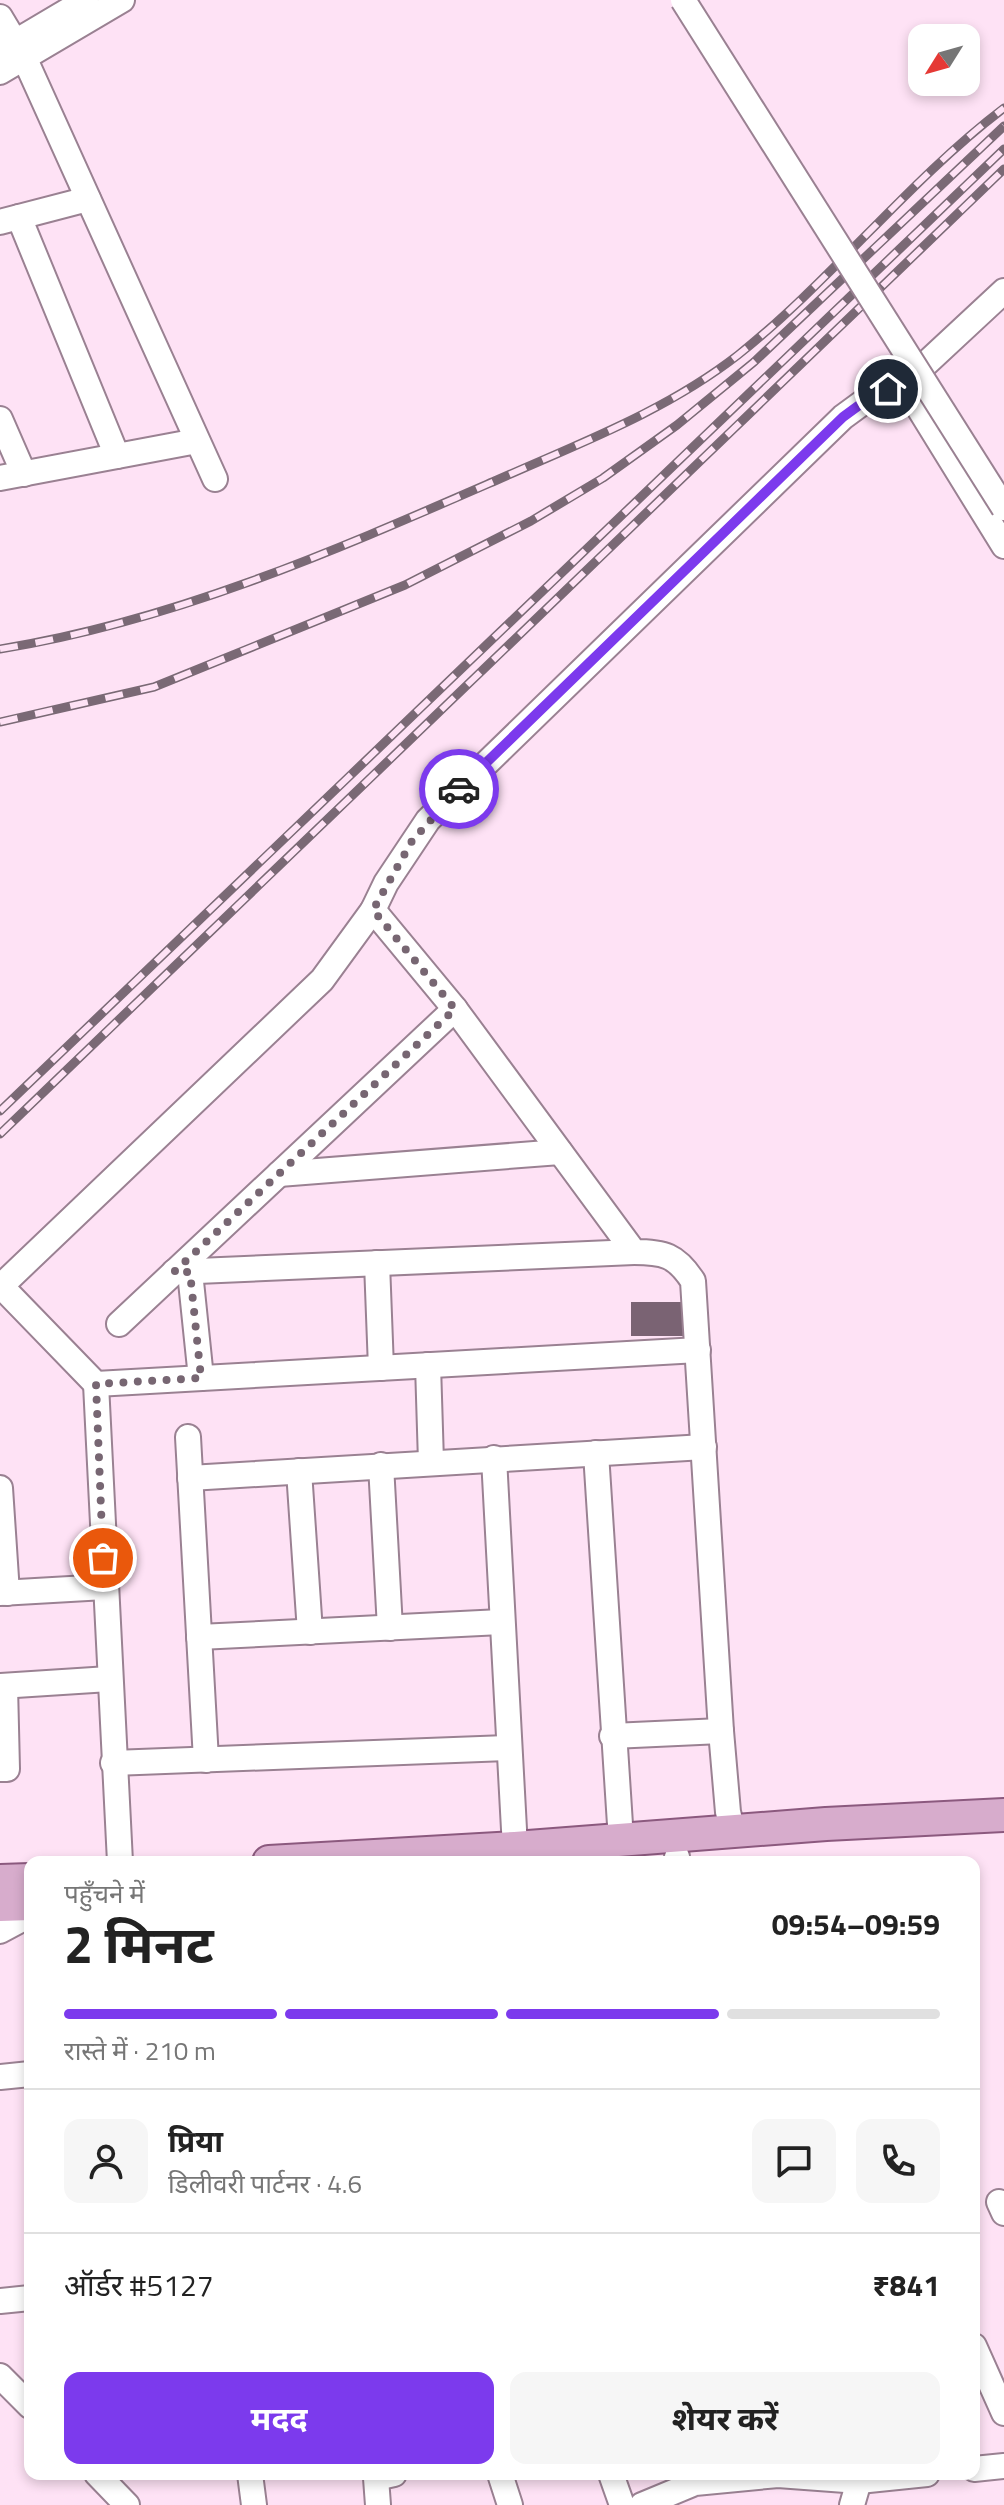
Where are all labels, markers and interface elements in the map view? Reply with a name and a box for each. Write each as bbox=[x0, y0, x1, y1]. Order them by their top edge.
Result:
north arrow bbox=[908, 24, 980, 96]
map controls bbox=[908, 24, 980, 96]
pin bbox=[854, 355, 922, 423]
icon: home bbox=[866, 367, 910, 411]
courier bbox=[419, 749, 499, 829]
icon: car bbox=[437, 767, 481, 811]
pin bbox=[69, 1524, 137, 1592]
icon: bag bbox=[81, 1536, 125, 1580]
text: पहुँचने में bbox=[64, 1874, 145, 1913]
text: 09:54–09:59 bbox=[772, 1901, 940, 1947]
text: 2 मिनट bbox=[64, 1904, 214, 1983]
text: रास्ते में · 210 m bbox=[64, 2031, 216, 2070]
text: प्रिया bbox=[168, 2118, 223, 2164]
button: person bbox=[64, 2119, 148, 2203]
button: chat bbox=[752, 2119, 836, 2203]
button: phone bbox=[856, 2119, 940, 2203]
text: डिलीवरी पार्टनर · 4.6 bbox=[168, 2164, 362, 2203]
text: ऑर्डर #5127 bbox=[64, 2262, 214, 2308]
text: ₹841 bbox=[872, 2262, 940, 2308]
button: मदद bbox=[64, 2372, 494, 2464]
button: शेयर करें bbox=[510, 2372, 940, 2464]

